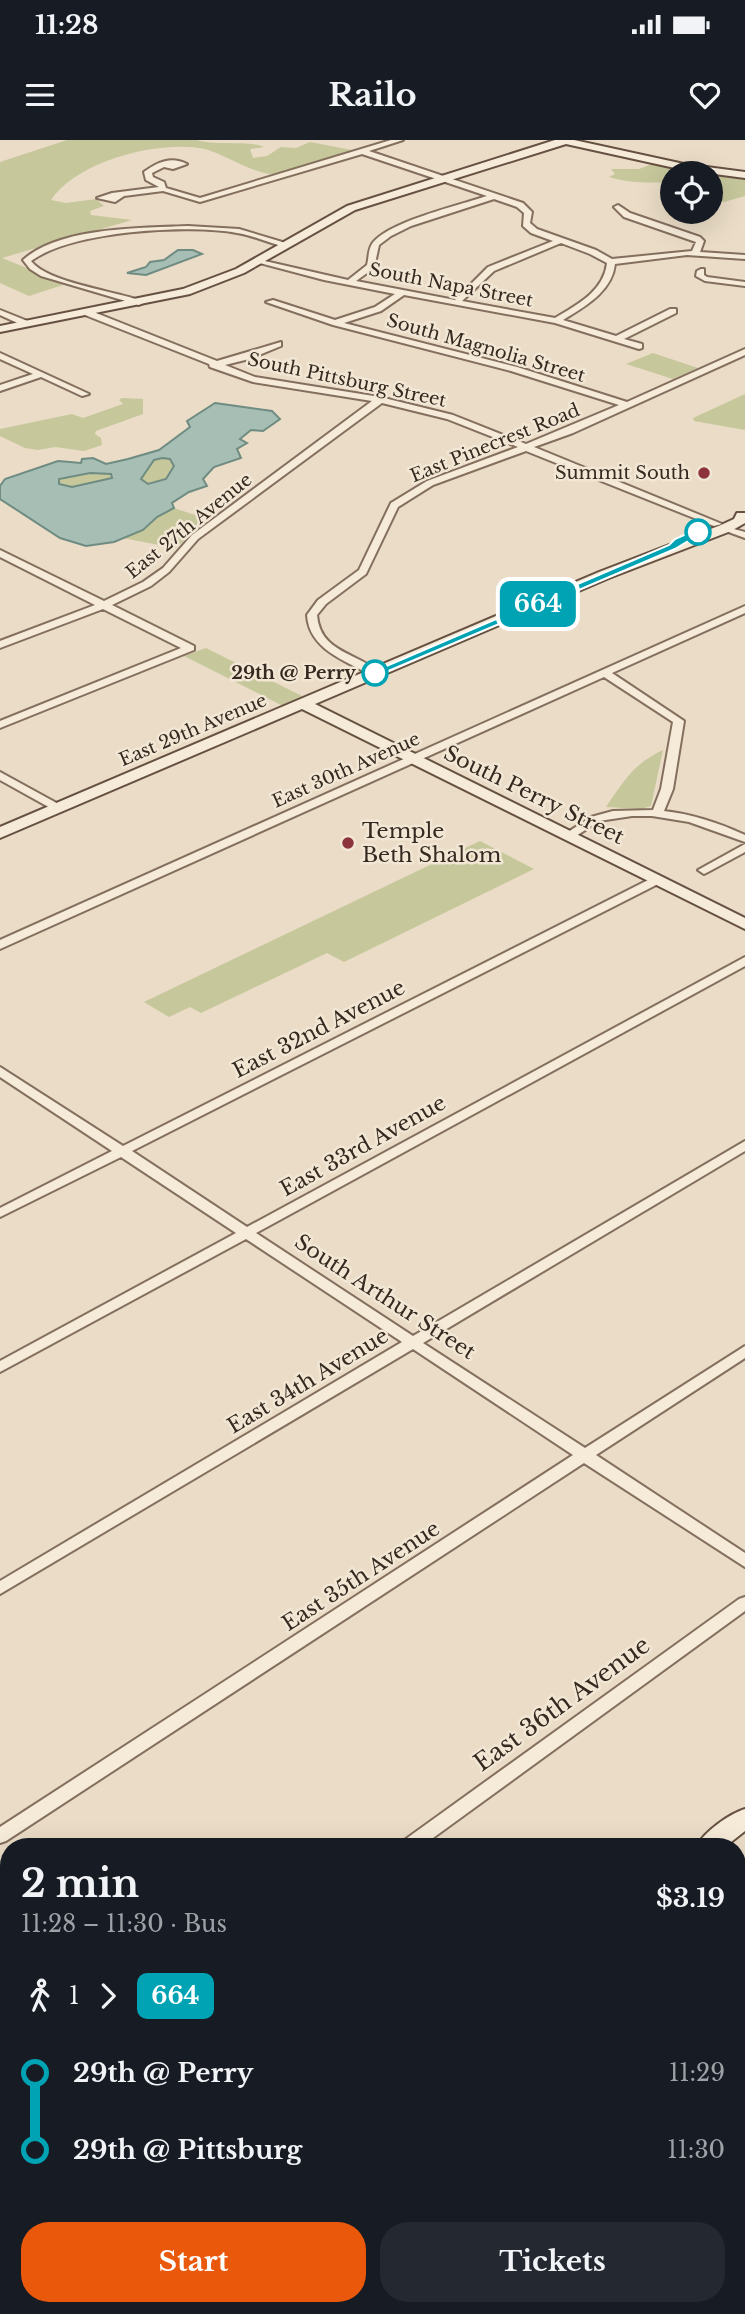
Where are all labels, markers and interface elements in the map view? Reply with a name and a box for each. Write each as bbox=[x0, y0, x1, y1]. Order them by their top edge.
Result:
text: 11:28 bbox=[35, 9, 99, 41]
text: Railo bbox=[328, 75, 417, 115]
icon: menu bbox=[21, 76, 59, 114]
icon: heart bbox=[686, 76, 724, 114]
map controls bbox=[660, 161, 723, 224]
button: locate bbox=[660, 161, 723, 224]
street label: South Napa Street bbox=[367, 258, 535, 312]
street label: South Magnolia Street bbox=[384, 309, 588, 387]
street label: South Pittsburg Street bbox=[246, 348, 448, 412]
street label: East Pinecrest Road bbox=[407, 399, 583, 487]
place label: Summit South bbox=[555, 462, 690, 484]
marker: Summit South bbox=[696, 465, 712, 481]
street label: East 27th Avenue bbox=[122, 469, 256, 583]
unlabelled marker bbox=[685, 519, 711, 545]
line badge: 664 bbox=[498, 581, 578, 627]
text: 664 bbox=[514, 589, 562, 618]
marker: 29th @ Perry bbox=[362, 660, 388, 686]
place label: 29th @ Perry bbox=[231, 662, 356, 684]
street label: East 29th Avenue bbox=[116, 689, 270, 771]
street label: East 30th Avenue bbox=[269, 728, 423, 812]
street label: South Perry Street bbox=[439, 740, 629, 850]
place label: Temple Beth Shalom bbox=[362, 818, 502, 868]
marker: Temple Beth Shalom bbox=[340, 835, 356, 851]
street label: East 32nd Avenue bbox=[228, 974, 410, 1084]
street label: East 33rd Avenue bbox=[276, 1090, 450, 1202]
street label: South Arthur Street bbox=[290, 1229, 480, 1365]
street label: East 34th Avenue bbox=[223, 1323, 393, 1439]
street label: East 35th Avenue bbox=[277, 1515, 445, 1637]
street label: East 36th Avenue bbox=[468, 1630, 655, 1777]
text: 2 min bbox=[21, 1860, 139, 1907]
text: $3.19 bbox=[656, 1882, 725, 1914]
text: 11:28 – 11:30 · Bus bbox=[21, 1910, 227, 1938]
icon: walk bbox=[21, 1977, 59, 2015]
icon: forward bbox=[89, 1977, 127, 2015]
text: 664 bbox=[151, 1981, 200, 2010]
text: 1 bbox=[69, 1982, 79, 2010]
text: 29th @ Perry bbox=[73, 2057, 253, 2089]
text: 11:29 bbox=[669, 2059, 725, 2087]
text: 29th @ Pittsburg bbox=[73, 2134, 302, 2166]
text: 11:30 bbox=[667, 2136, 725, 2164]
button: Start bbox=[21, 2222, 366, 2302]
button: Tickets bbox=[380, 2222, 725, 2302]

